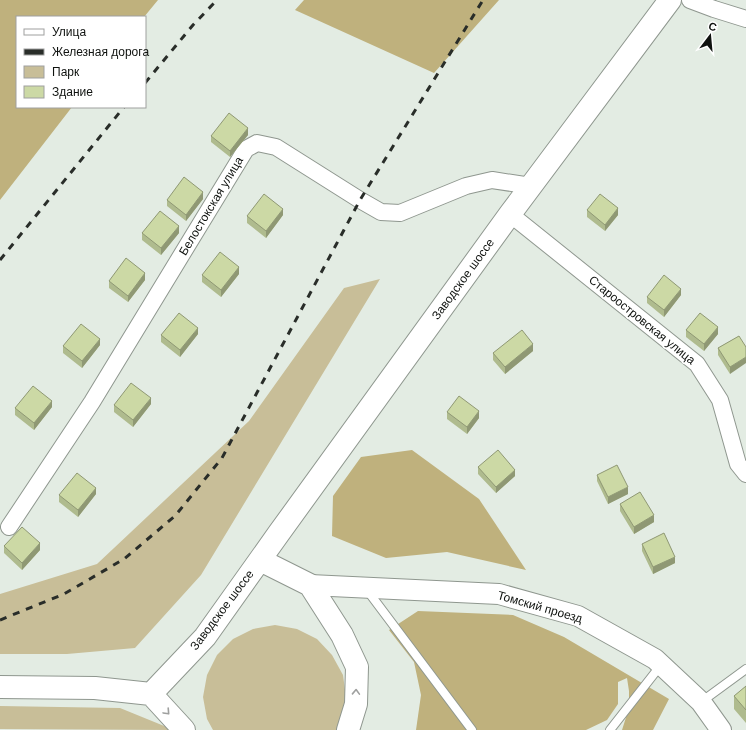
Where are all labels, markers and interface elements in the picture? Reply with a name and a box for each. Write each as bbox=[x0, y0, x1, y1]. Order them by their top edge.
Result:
legend bbox=[16, 16, 146, 108]
north arrow bbox=[690, 16, 730, 56]
text: С bbox=[707, 20, 718, 33]
text: Улица bbox=[52, 25, 86, 39]
text: Железная дорога bbox=[52, 45, 149, 59]
text: Парк bbox=[52, 65, 80, 79]
text: Здание bbox=[52, 85, 93, 99]
street label: Белостокская улица bbox=[176, 154, 246, 258]
street label: Заводское шоссе bbox=[429, 236, 497, 322]
street label: Староостровская улица bbox=[586, 273, 698, 367]
street label: Заводское шоссе bbox=[187, 567, 257, 653]
street label: Томский проезд bbox=[496, 588, 584, 626]
one-way arrow bbox=[352, 689, 361, 695]
one-way arrow bbox=[163, 707, 170, 715]

